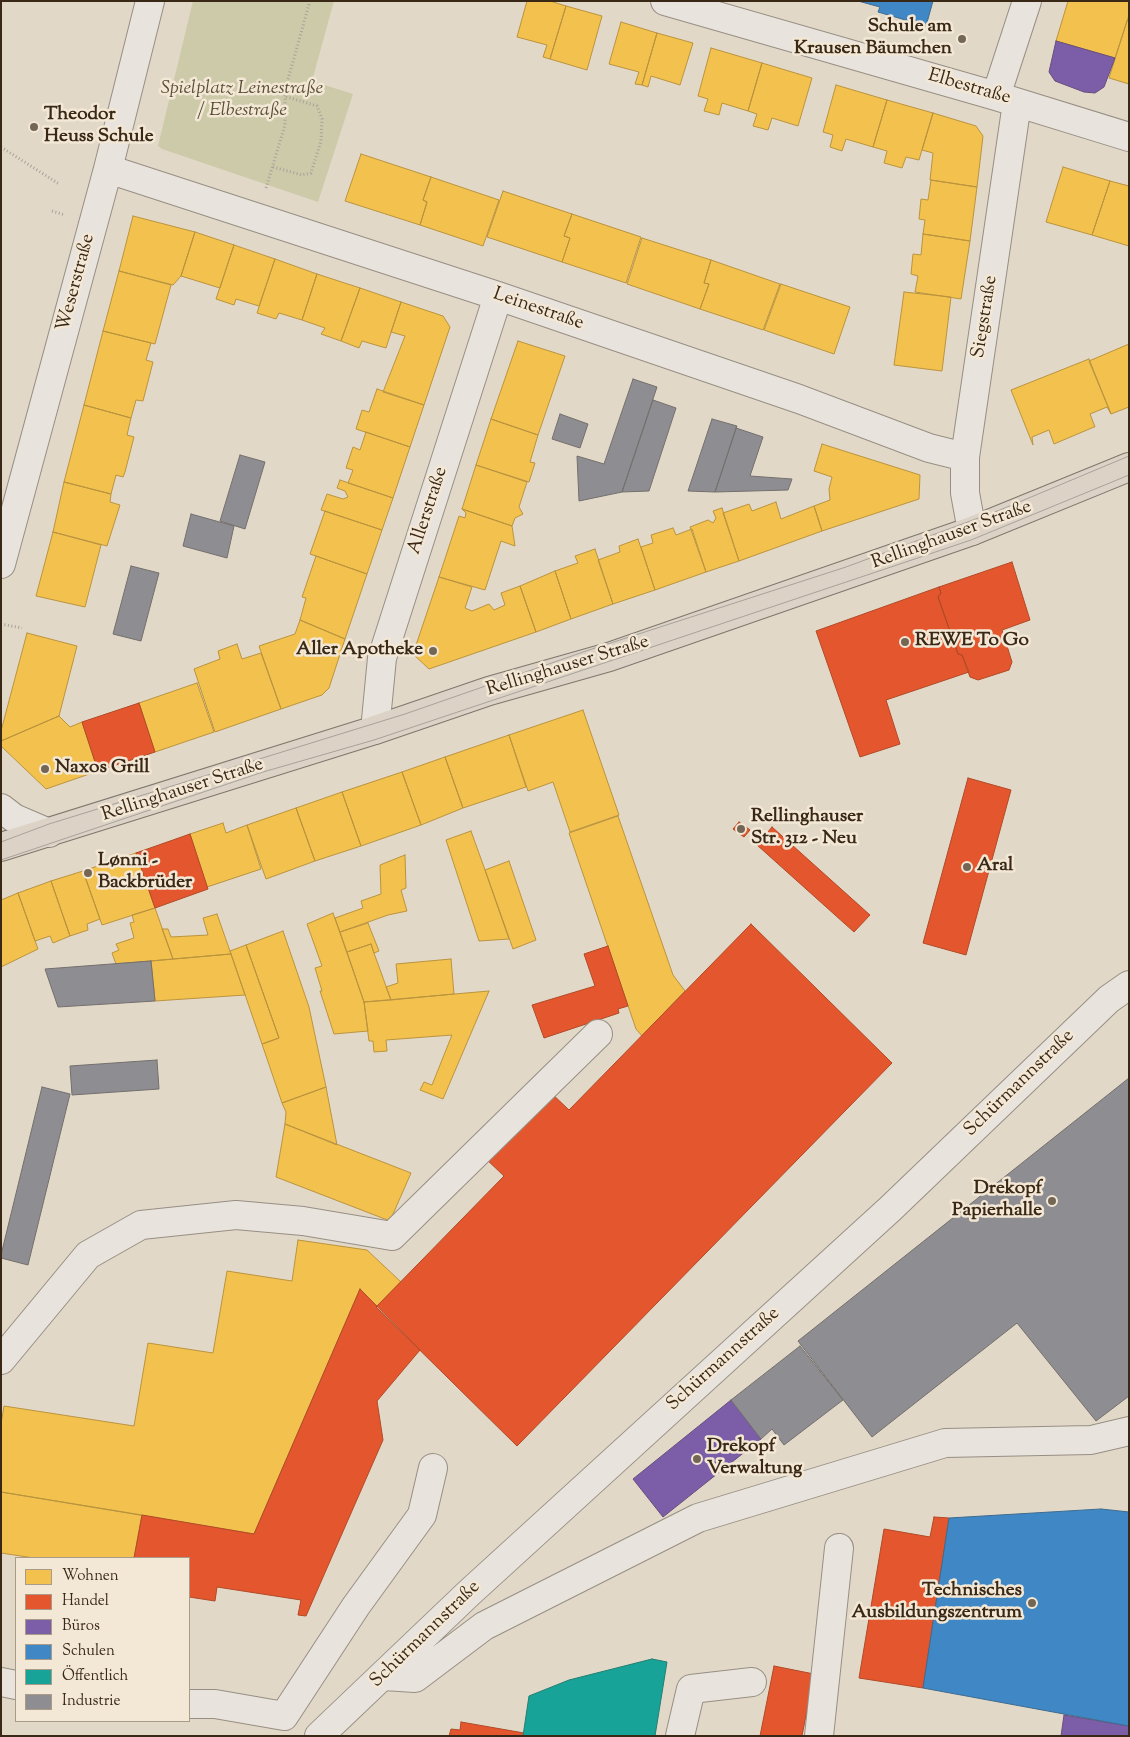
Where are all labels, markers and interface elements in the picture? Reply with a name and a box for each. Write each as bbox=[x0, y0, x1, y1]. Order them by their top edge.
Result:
place label: Schule am Krausen Bäumchen bbox=[794, 17, 952, 61]
marker: Schule am Krausen Bäumchen bbox=[956, 33, 968, 45]
street label: Elbestraße bbox=[925, 65, 1013, 111]
park label: Spielplatz Leinestraße / Elbestraße bbox=[161, 79, 323, 123]
place label: Theodor Heuss Schule bbox=[44, 105, 153, 149]
marker: Theodor Heuss Schule bbox=[28, 121, 40, 133]
street label: Weserstraße bbox=[53, 232, 101, 334]
street label: Siegstraße bbox=[968, 274, 1004, 360]
street label: Leinestraße bbox=[490, 284, 586, 336]
street label: Allerstraße bbox=[404, 464, 454, 558]
street label: Rellinghauser Straße bbox=[869, 496, 1035, 576]
street label: Rellinghauser Straße bbox=[484, 631, 652, 703]
place label: REWE To Go bbox=[915, 631, 1029, 653]
marker: REWE To Go bbox=[899, 636, 911, 648]
place label: Aller Apotheke bbox=[296, 640, 423, 662]
marker: Aller Apotheke bbox=[427, 645, 439, 657]
street label: Rellinghauser Straße bbox=[99, 754, 267, 828]
place label: Naxos Grill bbox=[55, 758, 150, 780]
marker: Naxos Grill bbox=[39, 763, 51, 775]
place label: Rellinghauser Str. 312 - Neu bbox=[751, 807, 863, 851]
marker: Rellinghauser Str. 312 - Neu bbox=[735, 823, 747, 835]
place label: Lønni - Backbrüder bbox=[98, 851, 192, 895]
place label: Aral bbox=[977, 856, 1013, 878]
marker: Aral bbox=[961, 861, 973, 873]
marker: Lønni - Backbrüder bbox=[82, 867, 94, 879]
street label: Schürmannstraße bbox=[960, 1026, 1080, 1142]
place label: Drekopf Papierhalle bbox=[952, 1179, 1042, 1223]
marker: Drekopf Papierhalle bbox=[1046, 1195, 1058, 1207]
street label: Schürmannstraße bbox=[663, 1303, 785, 1417]
place label: Drekopf Verwaltung bbox=[707, 1437, 802, 1481]
marker: Drekopf Verwaltung bbox=[691, 1453, 703, 1465]
legend bbox=[15, 1557, 190, 1722]
text: Wohnen bbox=[62, 1566, 119, 1587]
street label: Schürmannstraße bbox=[366, 1577, 486, 1693]
place label: Technisches Ausbildungszentrum bbox=[851, 1581, 1022, 1625]
text: Handel bbox=[62, 1591, 109, 1612]
marker: Technisches Ausbildungszentrum bbox=[1026, 1597, 1038, 1609]
text: Büros bbox=[62, 1616, 100, 1637]
text: Schulen bbox=[62, 1641, 115, 1662]
text: Öffentlich bbox=[62, 1666, 128, 1687]
text: Industrie bbox=[62, 1691, 120, 1712]

